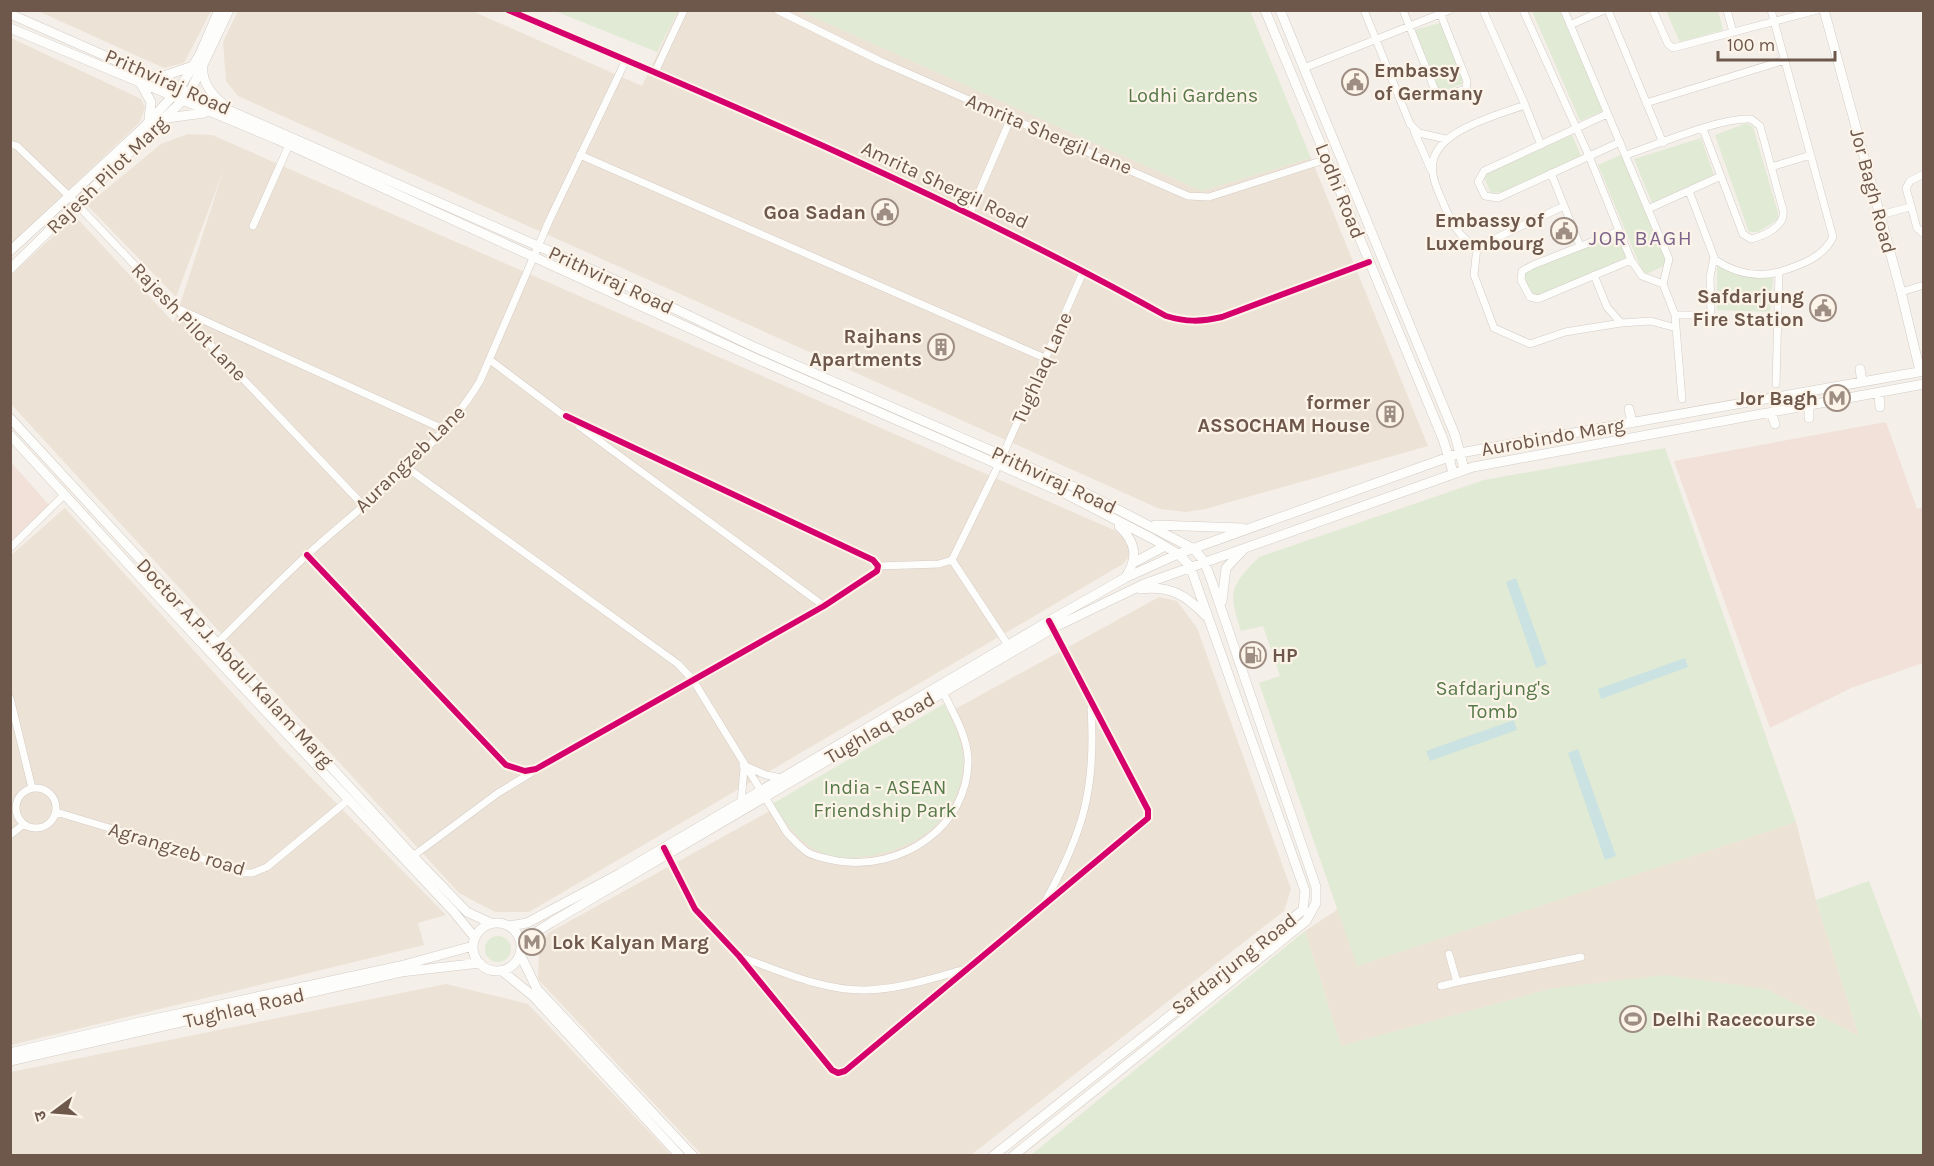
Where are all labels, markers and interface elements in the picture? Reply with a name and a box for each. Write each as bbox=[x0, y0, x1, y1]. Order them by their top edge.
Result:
scale bar bbox=[1718, 24, 1835, 62]
text: 100 m bbox=[1727, 34, 1775, 56]
street label: Prithviraj Road bbox=[102, 44, 234, 120]
place label: Embassy of Germany bbox=[1374, 59, 1483, 105]
public building icon: Embassy of Germany bbox=[1340, 67, 1370, 97]
park label: Lodhi Gardens bbox=[1128, 84, 1258, 107]
street label: Amrita Shergil Lane bbox=[962, 89, 1136, 179]
street label: Rajesh Pilot Marg bbox=[42, 111, 172, 239]
street label: Jor Bagh Road bbox=[1845, 126, 1901, 256]
street label: Amrita Shergil Road bbox=[858, 136, 1032, 234]
street label: Lodhi Road bbox=[1310, 140, 1370, 242]
public building icon: Goa Sadan bbox=[870, 197, 900, 227]
place label: Goa Sadan bbox=[763, 201, 866, 224]
place label: Embassy of Luxembourg bbox=[1425, 209, 1545, 255]
public building icon: Embassy of Luxembourg bbox=[1549, 216, 1579, 246]
district label: JOR BAGH bbox=[1589, 226, 1693, 250]
street label: Prithviraj Road bbox=[545, 241, 677, 319]
street label: Rajesh Pilot Lane bbox=[127, 258, 251, 386]
place label: Safdarjung Fire Station bbox=[1692, 285, 1804, 331]
public building icon: Safdarjung Fire Station bbox=[1808, 293, 1838, 323]
street label: Tughlaq Lane bbox=[1007, 309, 1077, 427]
place label: Rajhans Apartments bbox=[809, 325, 922, 371]
building icon: Rajhans Apartments bbox=[926, 332, 956, 362]
metro station icon: Jor Bagh bbox=[1822, 383, 1852, 413]
place label: Jor Bagh bbox=[1736, 387, 1818, 410]
place label: former ASSOCHAM House bbox=[1197, 391, 1370, 437]
building icon: former ASSOCHAM House bbox=[1375, 399, 1405, 429]
street label: Aurangzeb Lane bbox=[350, 401, 470, 517]
street label: Aurobindo Marg bbox=[1479, 413, 1627, 461]
street label: Prithviraj Road bbox=[988, 441, 1120, 519]
street label: Doctor A.P.J. Abdul Kalam Marg bbox=[132, 553, 338, 773]
fuel station icon: HP bbox=[1238, 640, 1268, 670]
place label: HP bbox=[1272, 644, 1298, 667]
park label: Safdarjung's Tomb bbox=[1436, 677, 1551, 723]
street label: Tughlaq Road bbox=[821, 687, 939, 769]
park label: India - ASEAN Friendship Park bbox=[813, 776, 957, 822]
street label: Agrangzeb road bbox=[106, 817, 248, 881]
street label: Safdarjung Road bbox=[1167, 908, 1301, 1020]
metro station icon: Lok Kalyan Marg bbox=[517, 927, 547, 957]
place label: Lok Kalyan Marg bbox=[552, 931, 709, 954]
street label: Tughlaq Road bbox=[181, 983, 307, 1033]
sports icon: Delhi Racecourse bbox=[1618, 1004, 1648, 1034]
place label: Delhi Racecourse bbox=[1652, 1008, 1816, 1031]
north arrow bbox=[24, 1082, 84, 1142]
text: उ bbox=[29, 1108, 50, 1123]

